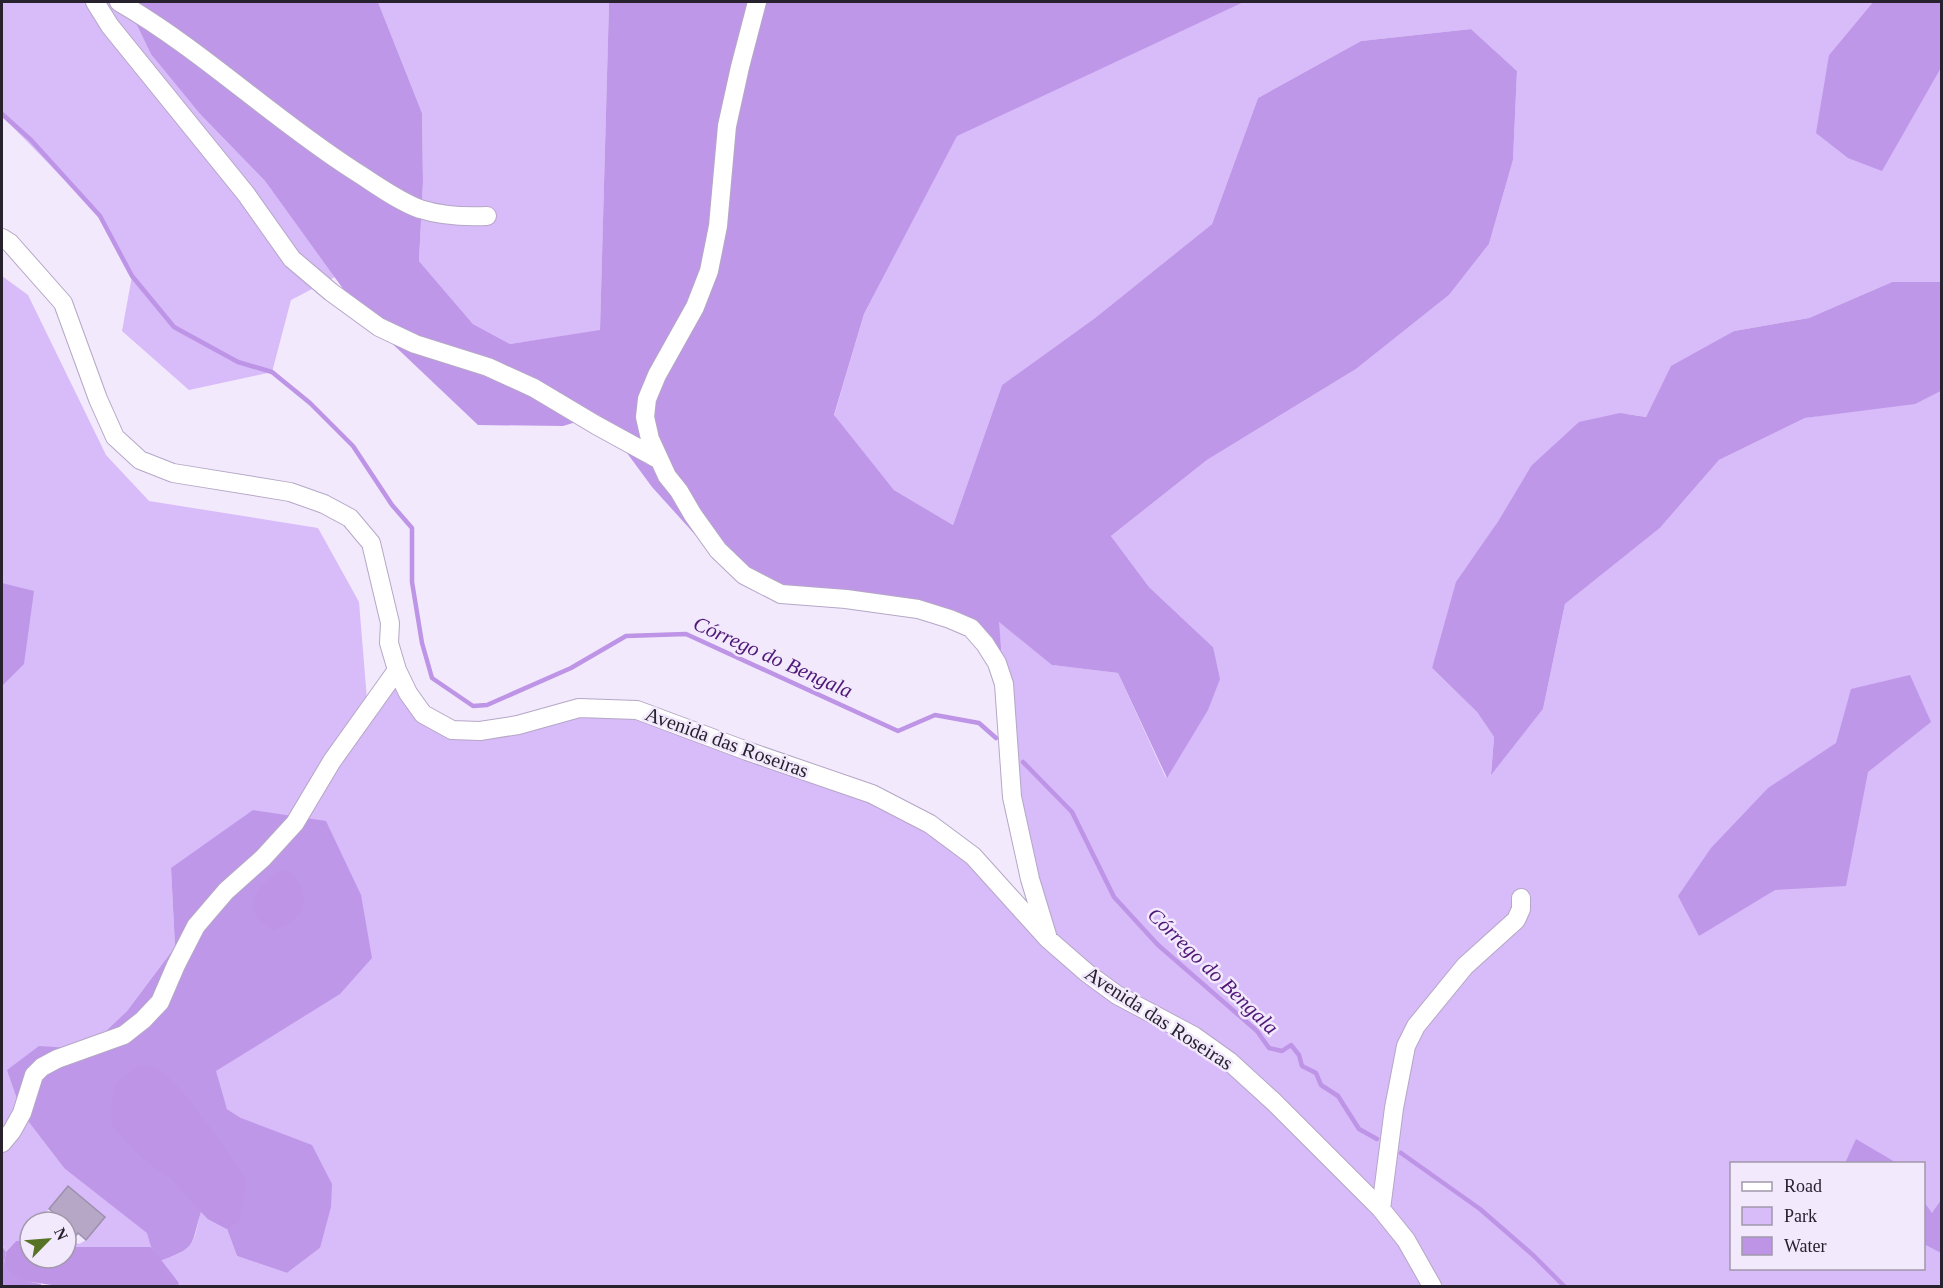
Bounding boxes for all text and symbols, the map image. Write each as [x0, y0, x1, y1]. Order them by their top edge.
water label: Córrego do Bengala [690, 611, 856, 703]
street label: Avenida das Roseiras [643, 702, 812, 782]
water label: Córrego do Bengala [1143, 903, 1283, 1039]
street label: Avenida das Roseiras [1081, 962, 1237, 1074]
legend [1730, 1162, 1925, 1270]
text: Road [1784, 1176, 1822, 1196]
text: Park [1784, 1206, 1817, 1226]
north arrow [18, 1210, 78, 1270]
text: N [51, 1225, 71, 1243]
text: Water [1784, 1236, 1827, 1256]

